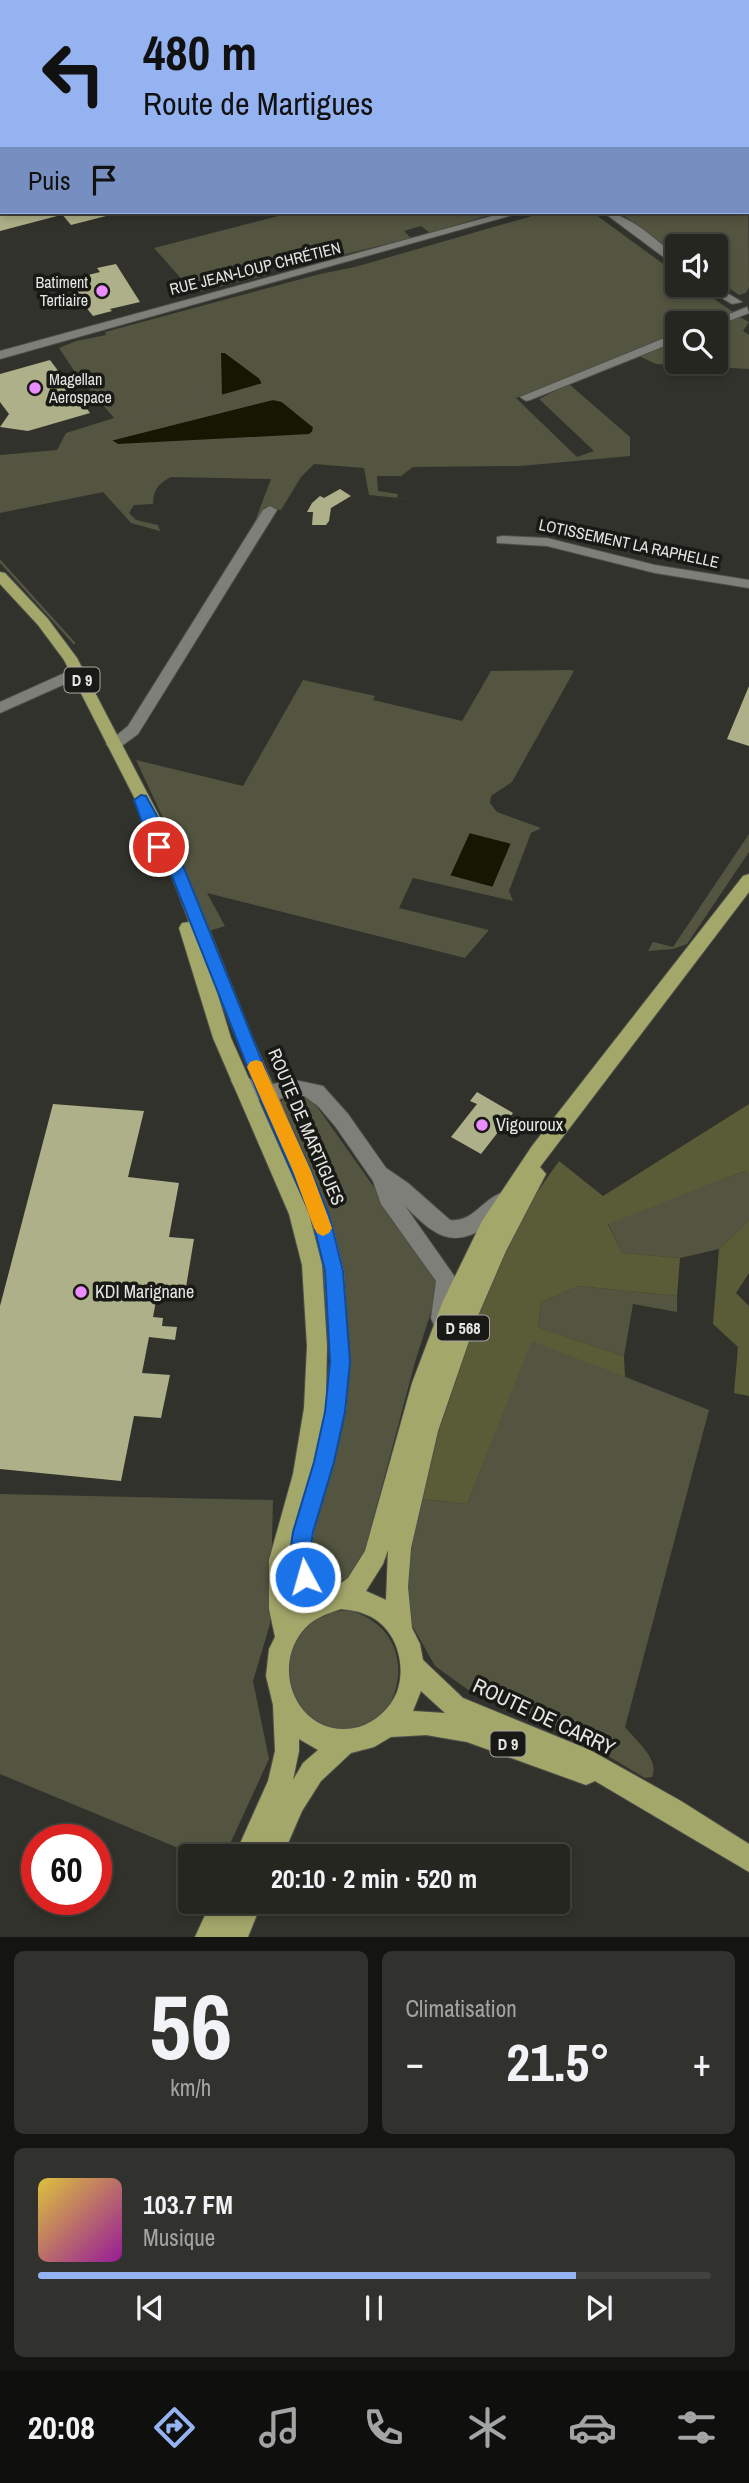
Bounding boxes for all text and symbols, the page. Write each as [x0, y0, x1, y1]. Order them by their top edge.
text: 480 m [143, 19, 257, 85]
icon: left [28, 28, 119, 119]
text: Route de Martigues [143, 82, 373, 125]
icon: arrive [85, 161, 123, 199]
text: Puis [28, 163, 71, 198]
map controls [665, 234, 728, 374]
button: sound [665, 234, 728, 297]
street label: RUE JEAN-LOUP CHRÉTIEN [167, 236, 343, 300]
place label: Batiment Tertiaire [35, 271, 88, 311]
marker: Batiment Tertiaire [94, 283, 110, 299]
button: search [665, 311, 728, 374]
place label: Magellan Aerospace [48, 368, 112, 408]
marker: Magellan Aerospace [27, 380, 43, 396]
street label: LOTISSEMENT LA RAPHELLE [537, 513, 721, 573]
road number: D 9 [64, 667, 100, 692]
pin [129, 817, 189, 877]
icon: arrive [140, 828, 178, 866]
street label: ROUTE DE MARTIGUES [262, 1045, 351, 1209]
place label: Vigouroux [496, 1112, 564, 1137]
marker: Vigouroux [474, 1117, 490, 1133]
place label: KDI Marignane [95, 1279, 194, 1304]
marker: KDI Marignane [73, 1284, 89, 1300]
road number: D 568 [437, 1316, 489, 1340]
position arrow [268, 1540, 342, 1614]
street label: ROUTE DE CARRY [468, 1671, 620, 1762]
road number: D 9 [490, 1732, 526, 1756]
speed limit sign: 60 [21, 1824, 112, 1915]
text: 20:10 · 2 min · 520 m [271, 1861, 477, 1896]
text: 56 [149, 1965, 232, 2087]
text: Climatisation [406, 1993, 517, 2024]
text: 21.5° [506, 2027, 610, 2097]
text: − [406, 2037, 424, 2088]
text: + [693, 2037, 711, 2088]
text: km/h [170, 2072, 211, 2103]
text: 103.7 FM [143, 2187, 233, 2222]
text: Musique [143, 2222, 215, 2253]
icon: previous [131, 2289, 169, 2327]
icon: pause [355, 2289, 393, 2327]
icon: next [580, 2289, 618, 2327]
icon: directions [150, 2403, 199, 2452]
icon: music [255, 2403, 304, 2452]
icon: phone [359, 2403, 408, 2452]
icon: climate [463, 2403, 512, 2452]
icon: car [568, 2403, 617, 2452]
icon: filters [672, 2403, 721, 2452]
text: 20:08 [28, 2406, 95, 2449]

